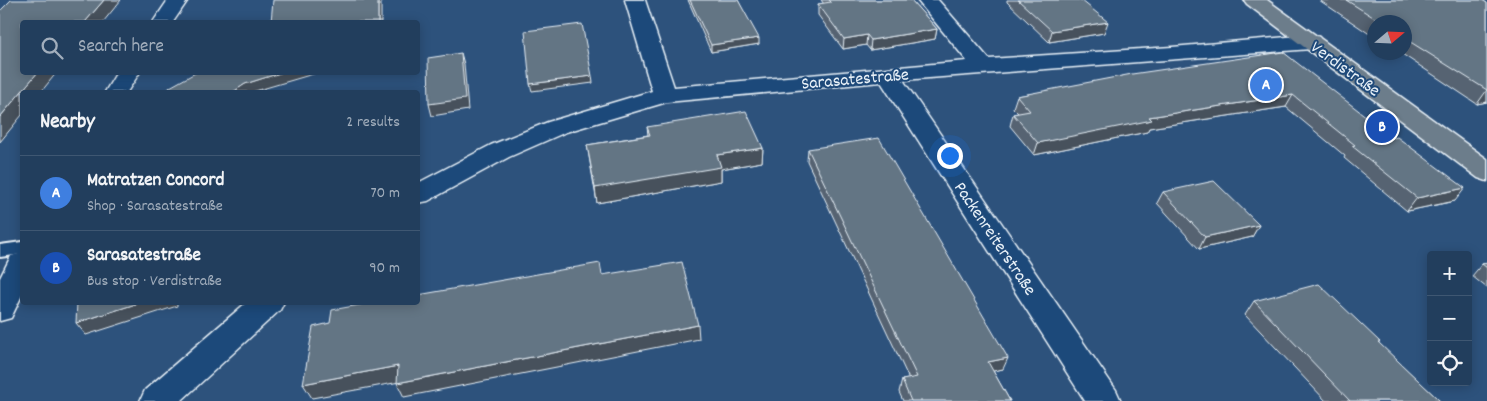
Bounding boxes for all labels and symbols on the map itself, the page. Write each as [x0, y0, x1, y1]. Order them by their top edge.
north arrow [1367, 15, 1412, 60]
street label: Verdistraße [1304, 36, 1385, 104]
street label: Sarasatestraße [800, 63, 910, 98]
pin: A [1250, 66, 1282, 104]
pin: B [1366, 108, 1398, 146]
your location [937, 143, 963, 169]
street label: Packenreiterstraße [947, 178, 1041, 301]

